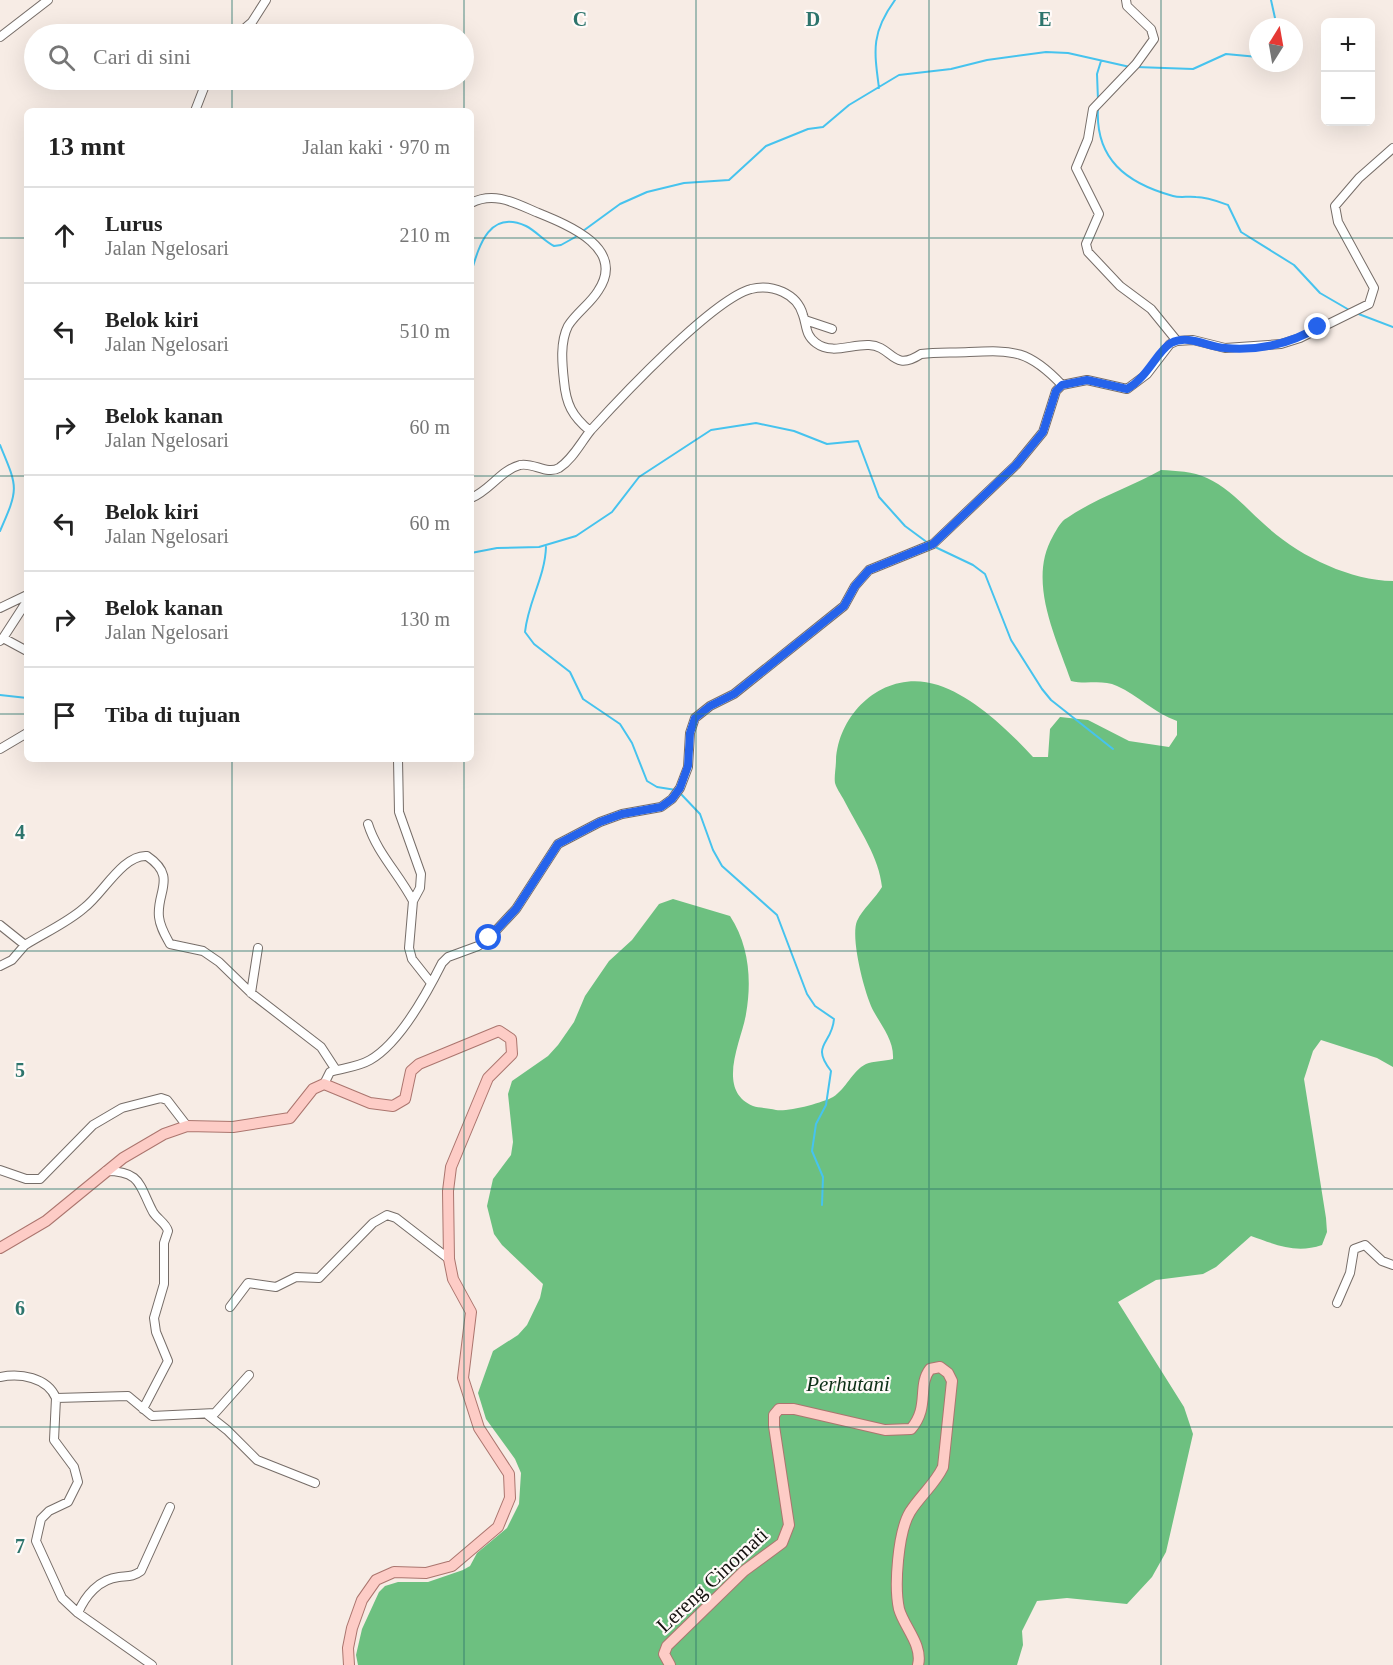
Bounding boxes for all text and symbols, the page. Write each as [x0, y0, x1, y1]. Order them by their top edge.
text: C [573, 8, 587, 30]
text: D [806, 8, 820, 30]
text: E [1038, 8, 1052, 30]
north arrow [1249, 18, 1303, 72]
map controls [1321, 18, 1375, 126]
button: + [1321, 18, 1375, 72]
search box [24, 24, 474, 90]
icon: search [45, 41, 78, 74]
text: Cari di sini [93, 44, 191, 69]
button: − [1321, 72, 1375, 126]
text: 13 mnt [48, 132, 125, 161]
text: Jalan kaki · 970 m [302, 136, 450, 158]
text: Lurus [105, 211, 162, 236]
icon: ahead [48, 219, 81, 252]
text: 210 m [399, 224, 450, 246]
text: Jalan Ngelosari [105, 237, 229, 259]
text: Belok kiri [105, 307, 199, 332]
route end [1304, 313, 1330, 339]
icon: left [48, 315, 81, 348]
text: 510 m [399, 320, 450, 342]
text: Jalan Ngelosari [105, 333, 229, 355]
text: Belok kanan [105, 403, 223, 428]
icon: right [48, 411, 81, 444]
text: 60 m [409, 416, 450, 438]
text: Jalan Ngelosari [105, 429, 229, 451]
text: Belok kiri [105, 499, 199, 524]
icon: left [48, 507, 81, 540]
text: 60 m [409, 512, 450, 534]
text: Jalan Ngelosari [105, 525, 229, 547]
text: Belok kanan [105, 595, 223, 620]
icon: right [48, 603, 81, 636]
text: 130 m [399, 608, 450, 630]
text: Jalan Ngelosari [105, 621, 229, 643]
icon: arrive [48, 699, 81, 732]
text: Tiba di tujuan [105, 702, 240, 727]
text: 4 [15, 821, 25, 843]
route start [475, 924, 501, 950]
text: 5 [15, 1059, 25, 1081]
text: 6 [15, 1297, 25, 1319]
park label: Perhutani [805, 1372, 890, 1396]
street label: Lereng Cinomati [652, 1522, 773, 1638]
text: 7 [15, 1535, 25, 1557]

